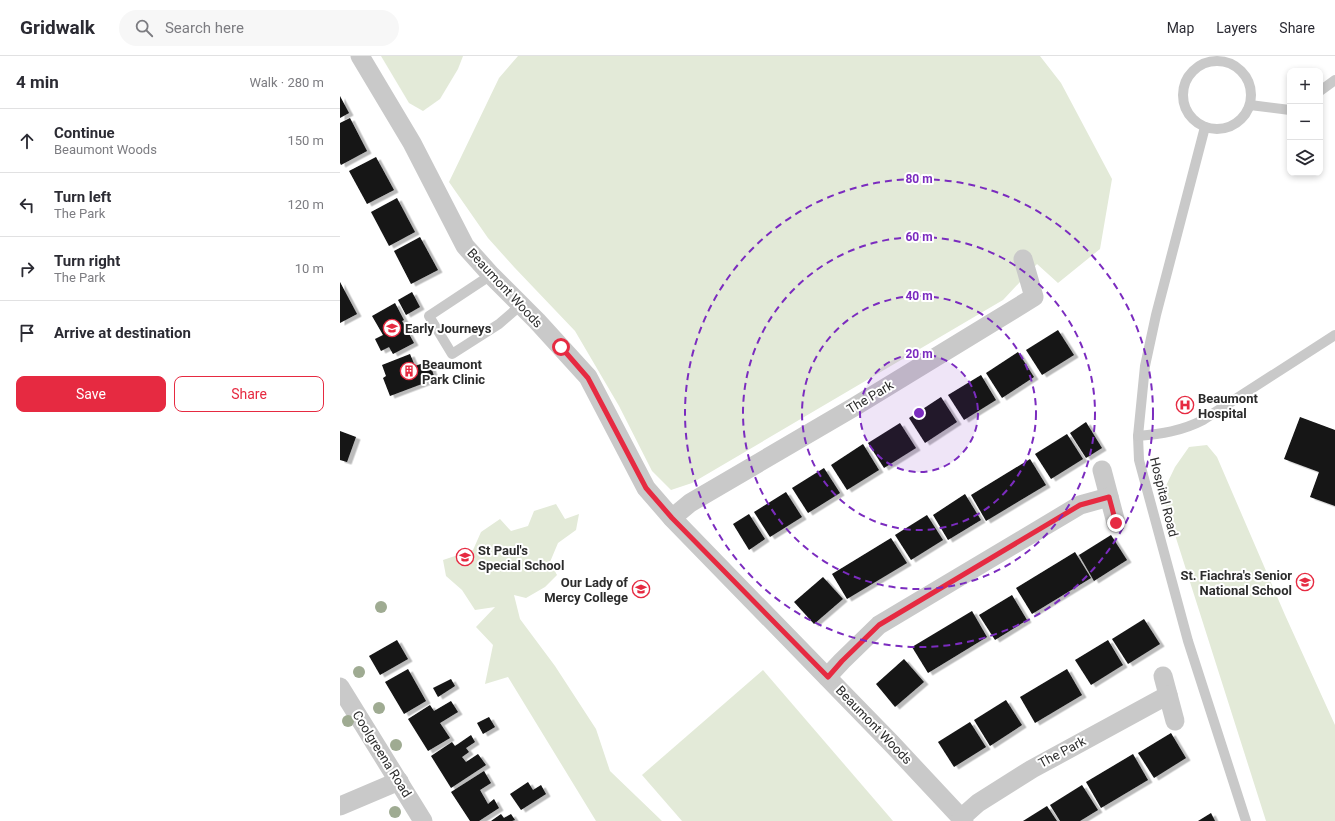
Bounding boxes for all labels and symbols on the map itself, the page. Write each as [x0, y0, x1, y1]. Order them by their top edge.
text: 80 m [905, 172, 933, 186]
text: 60 m [905, 230, 933, 244]
street label: Beaumont Woods [464, 245, 546, 331]
text: 40 m [905, 289, 933, 303]
school or university icon: Early Journeys [382, 318, 402, 338]
place label: Early Journeys [405, 321, 492, 336]
route start [552, 338, 570, 356]
text: 20 m [905, 347, 933, 361]
place label: Beaumont Park Clinic [422, 357, 485, 387]
building icon: Beaumont Park Clinic [399, 361, 419, 381]
street label: The Park [844, 377, 896, 417]
place label: Beaumont Hospital [1198, 391, 1258, 421]
hospital icon: Beaumont Hospital [1175, 395, 1195, 415]
centre of rings [912, 406, 926, 420]
street label: Hospital Road [1147, 456, 1181, 538]
route end [1107, 514, 1125, 532]
place label: St Paul's Special School [478, 543, 564, 573]
school or university icon: St Paul's Special School [455, 547, 475, 567]
place label: St. Fiachra's Senior National School [1180, 568, 1292, 598]
school or university icon: St. Fiachra's Senior National School [1295, 572, 1315, 592]
place label: Our Lady of Mercy College [544, 575, 628, 605]
school or university icon: Our Lady of Mercy College [631, 579, 651, 599]
street label: Beaumont Woods [833, 683, 915, 767]
street label: Coolgreena Road [349, 708, 415, 800]
street label: The Park [1036, 733, 1089, 771]

